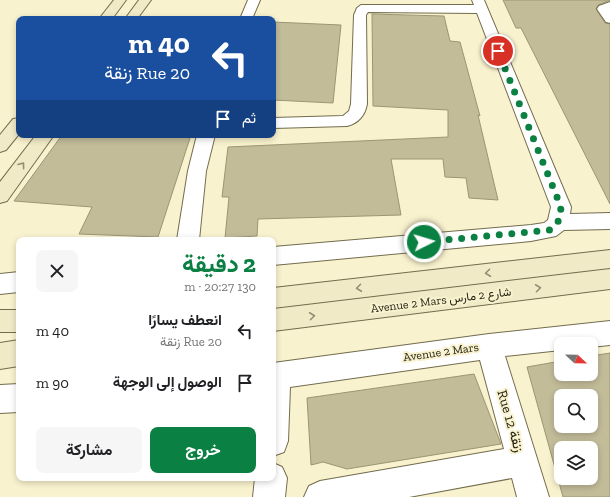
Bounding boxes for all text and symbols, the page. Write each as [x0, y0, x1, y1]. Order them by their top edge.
text: 40 m [128, 27, 190, 60]
icon: left [204, 32, 256, 84]
pin [481, 34, 515, 68]
icon: arrive [487, 40, 509, 62]
text: Rue 20 زنقة [104, 62, 190, 84]
icon: arrive [212, 108, 234, 130]
text: ثم [242, 109, 256, 127]
one-way arrow [18, 163, 25, 170]
position arrow [403, 221, 445, 263]
text: 2 دقيقة [182, 249, 256, 278]
button: close [36, 250, 78, 292]
one-way arrow [485, 268, 491, 277]
text: 130 m · 20:27 [184, 279, 256, 294]
one-way arrow [356, 284, 362, 293]
street label: Avenue 2 Mars شارع 2 مارس [370, 284, 512, 318]
one-way arrow [535, 284, 541, 293]
text: انعطف يسارًا [148, 311, 222, 329]
one-way arrow [309, 311, 315, 320]
icon: left [234, 320, 256, 342]
text: 40 m [36, 322, 69, 340]
text: Rue 20 زنقة [160, 334, 222, 349]
north arrow [554, 337, 598, 381]
map controls [554, 337, 598, 485]
street label: Avenue 2 Mars [402, 340, 480, 364]
icon: arrive [234, 372, 256, 394]
text: الوصول إلى الوجهة [113, 373, 222, 391]
text: 90 m [36, 374, 69, 392]
street label: Rue 12 زنقة [494, 388, 528, 454]
button: search [554, 389, 598, 433]
button: مشاركة [36, 427, 142, 473]
button: خروج [150, 427, 256, 473]
button: layers [554, 441, 598, 485]

